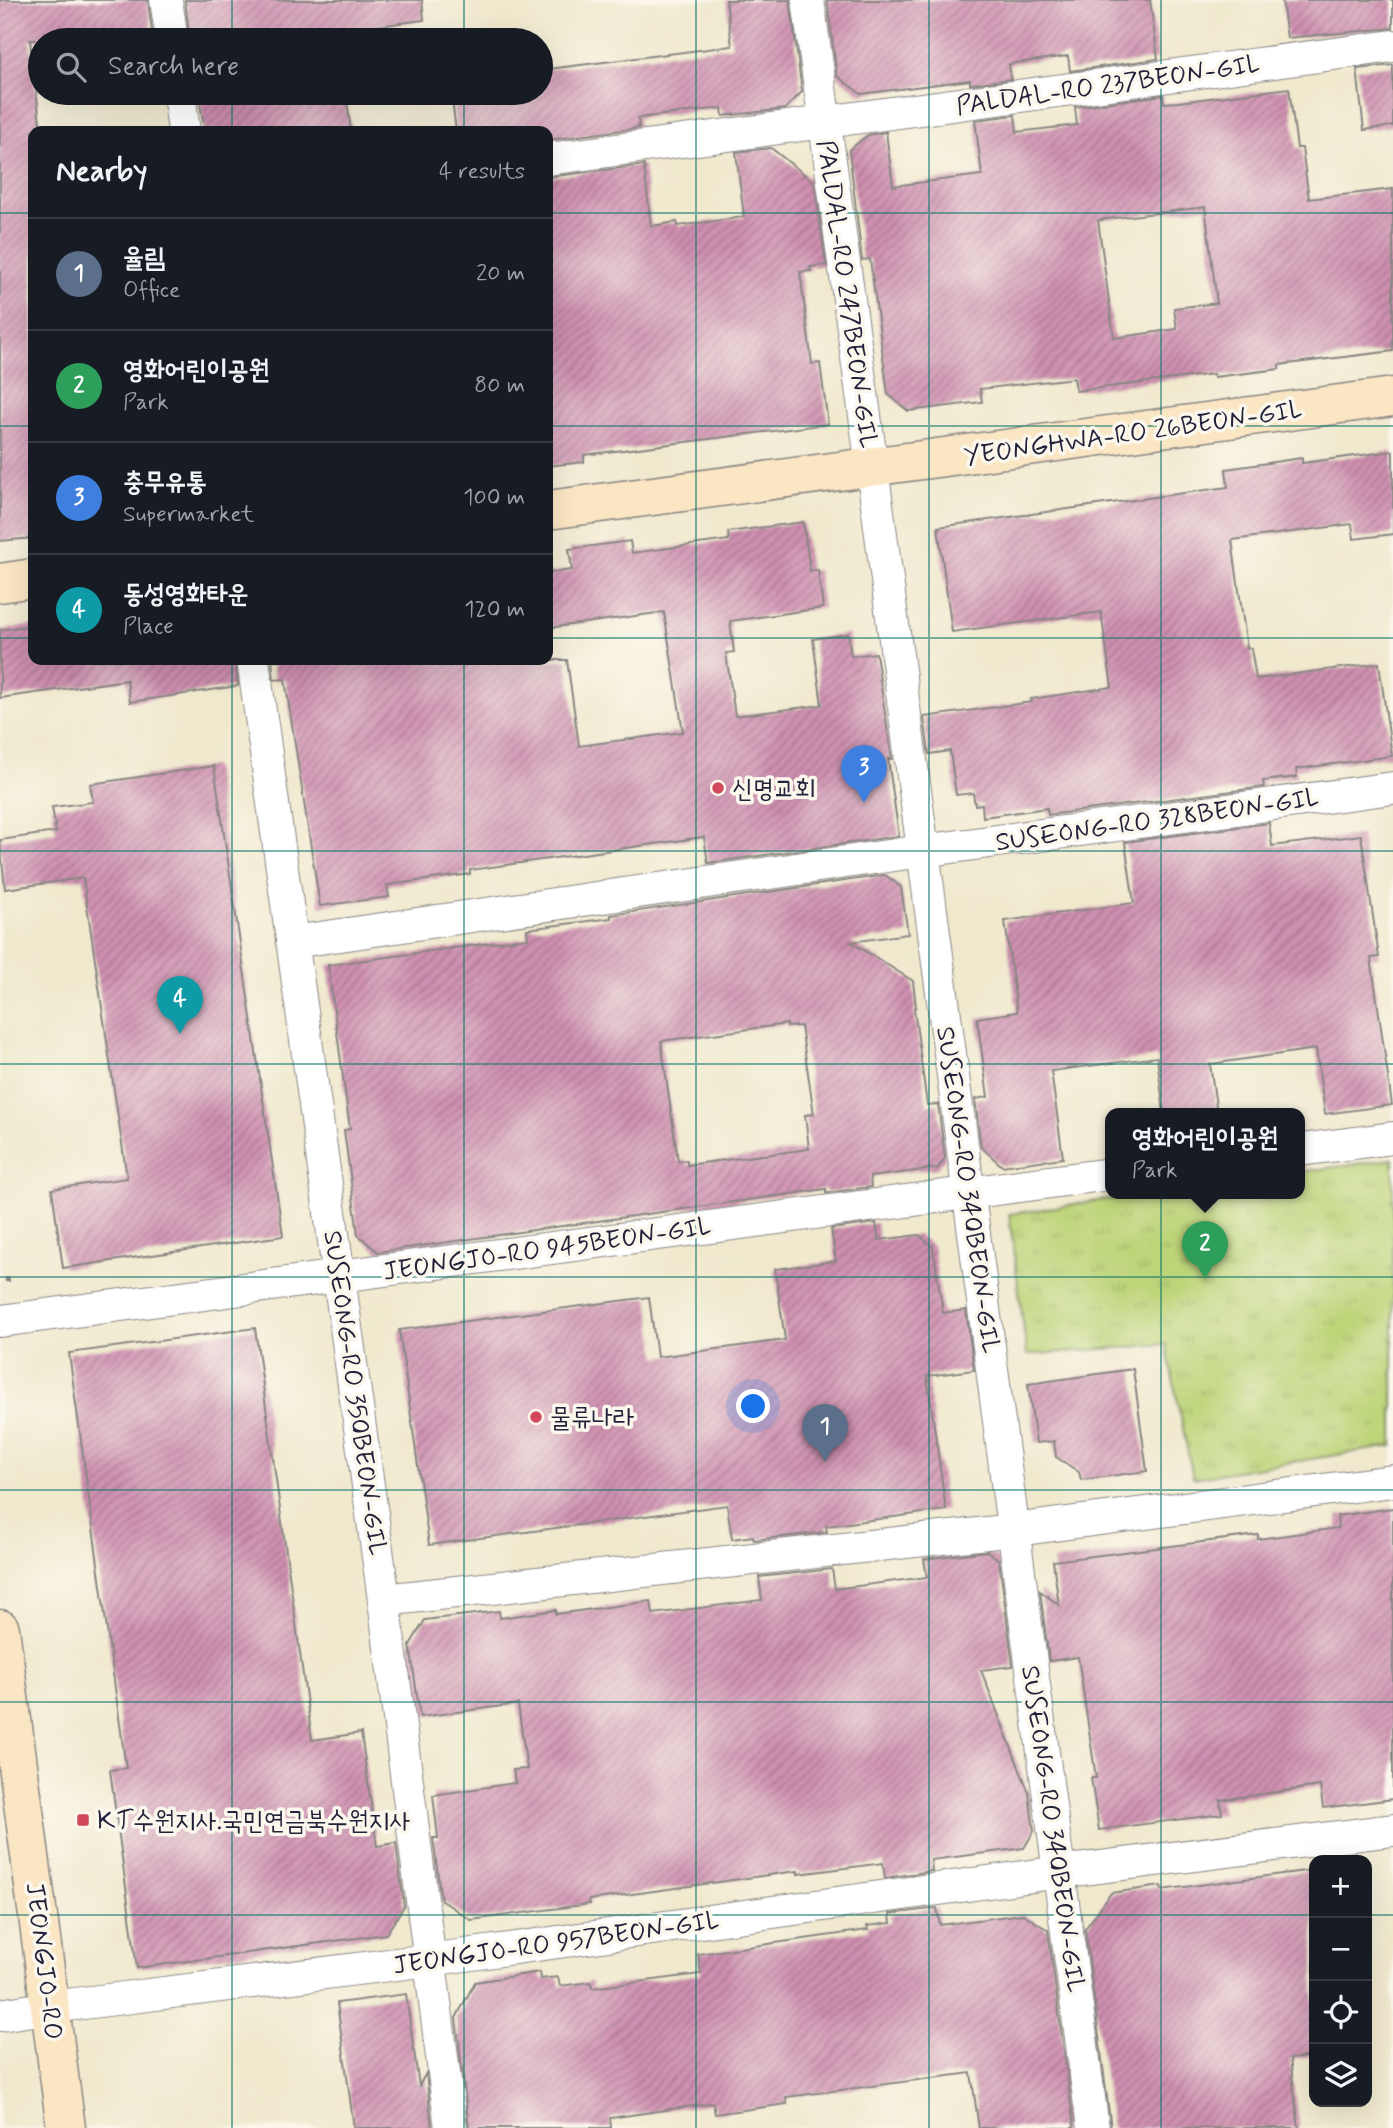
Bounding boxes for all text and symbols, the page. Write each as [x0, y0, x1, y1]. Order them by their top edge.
search box [28, 28, 553, 105]
icon: search [52, 48, 90, 86]
street label: PALDAL-RO 237BEON-GIL [954, 48, 1262, 124]
text: Search here [108, 50, 239, 84]
street label: PALDAL-RO 247BEON-GIL [808, 138, 885, 451]
text: Nearby [56, 152, 147, 191]
text: 4 results [439, 157, 525, 187]
text: 율림 [123, 242, 165, 276]
text: 1 [74, 259, 84, 289]
text: 20 m [476, 259, 525, 289]
text: Office [123, 276, 180, 306]
text: 영화어린이공원 [123, 354, 269, 388]
text: 2 [73, 371, 85, 401]
text: 80 m [474, 371, 525, 401]
text: Park [123, 388, 169, 418]
street label: YEONGHWA-RO 26BEON-GIL [962, 393, 1305, 475]
text: 충무유통 [123, 466, 207, 500]
text: 3 [74, 483, 84, 513]
text: 100 m [463, 483, 525, 513]
text: Supermarket [123, 500, 254, 530]
text: 동성영화타운 [123, 578, 249, 612]
text: 4 [72, 595, 86, 625]
text: 120 m [464, 595, 525, 625]
text: Place [123, 612, 174, 642]
pin: 3 [841, 745, 887, 803]
place label: 신명교회 [732, 773, 816, 807]
marker: 신명교회 [710, 780, 726, 796]
street label: SUSEONG-RO 328BEON-GIL [993, 781, 1321, 861]
pin: 4 [157, 976, 203, 1034]
street label: SUSEONG-RO 340BEON-GIL [927, 1025, 1007, 1356]
popup [1105, 1108, 1305, 1199]
text: 영화어린이공원 [1132, 1122, 1278, 1156]
text: Park [1132, 1156, 1178, 1186]
street label: JEONGJO-RO 945BEON-GIL [381, 1210, 714, 1290]
pin: 2 [1182, 1221, 1228, 1279]
street label: SUSEONG-RO 350BEON-GIL [314, 1228, 394, 1558]
your location [736, 1389, 770, 1423]
place label: 물류나라 [550, 1402, 634, 1436]
pin: 1 [802, 1404, 848, 1462]
marker: 물류나라 [528, 1409, 544, 1425]
street label: SUSEONG-RO 340BEON-GIL [1012, 1664, 1092, 1995]
place label: KT수원지사.국민연금북수원지사 [97, 1805, 410, 1839]
marker: KT수원지사.국민연금북수원지사 [75, 1812, 91, 1828]
map controls [1309, 1855, 1372, 2107]
button: + [1309, 1855, 1372, 1918]
street label: JEONGJO-RO [16, 1881, 70, 2042]
street label: JEONGJO-RO 957BEON-GIL [391, 1904, 722, 1984]
button: − [1309, 1918, 1372, 1981]
button: locate [1309, 1981, 1372, 2044]
button: layers [1309, 2044, 1372, 2107]

